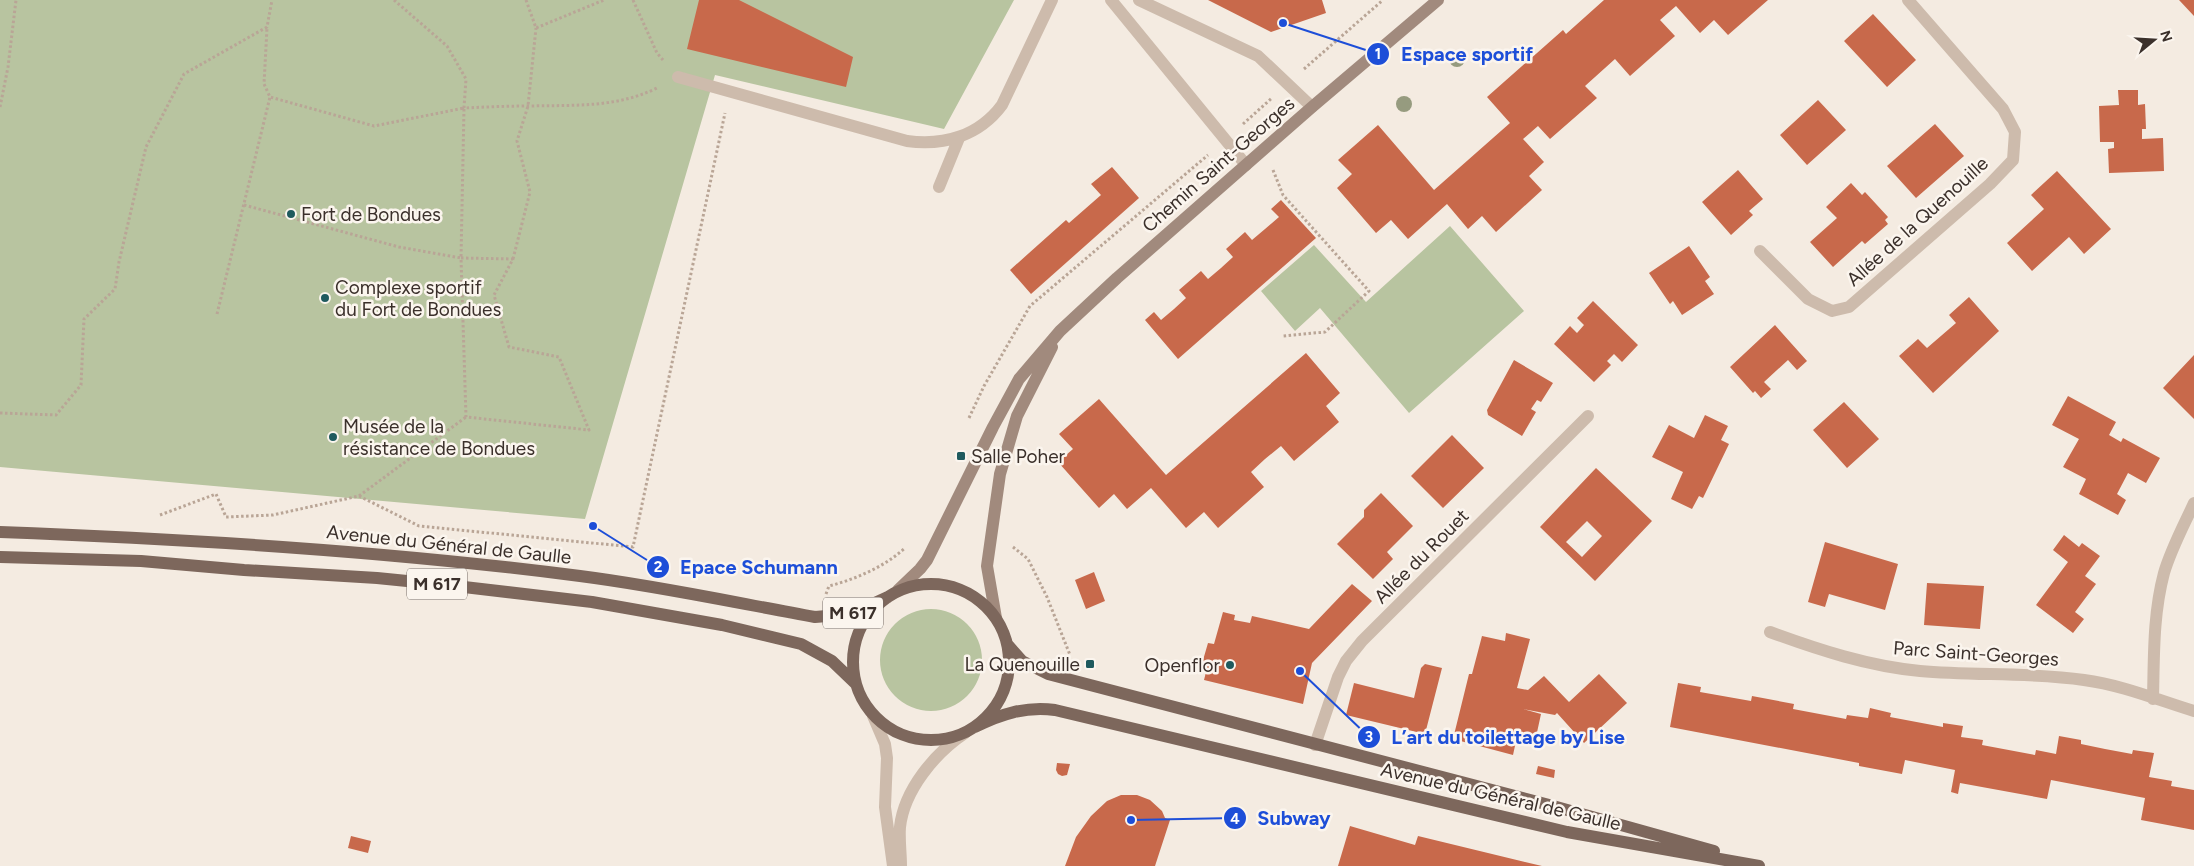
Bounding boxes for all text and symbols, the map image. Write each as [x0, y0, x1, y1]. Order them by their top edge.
north arrow [2129, 15, 2179, 65]
text: N [2156, 28, 2176, 44]
callout: Espace sportif [1365, 36, 1543, 71]
text: Espace sportif [1401, 42, 1533, 66]
text: 1 [1375, 45, 1381, 63]
street label: Chemin Saint-Georges [1137, 92, 1299, 237]
street label: Allée de la Quenouille [1842, 152, 1993, 291]
place label: Fort de Bondues [301, 203, 441, 226]
marker: Fort de Bondues [285, 208, 297, 220]
place label: Complexe sportif du Fort de Bondues [335, 276, 501, 321]
marker: Complexe sportif du Fort de Bondues [319, 292, 331, 304]
place label: Musée de la résistance de Bondues [343, 415, 535, 460]
marker: Musée de la résistance de Bondues [327, 431, 339, 443]
place label: Salle Poher [971, 445, 1066, 468]
marker: Salle Poher [955, 450, 967, 462]
street label: Allée du Rouet [1369, 504, 1473, 608]
street label: Avenue du Général de Gaulle [325, 520, 572, 569]
callout: Epace Schumann [645, 549, 848, 584]
text: Epace Schumann [680, 555, 838, 579]
text: 2 [654, 558, 663, 576]
road number: M 617 [407, 568, 467, 600]
road number: M 617 [823, 598, 883, 628]
street label: Parc Saint-Georges [1892, 636, 2060, 671]
place label: La Quenouille [965, 653, 1080, 676]
place label: Openflor [1144, 654, 1221, 677]
marker: La Quenouille [1084, 658, 1096, 670]
marker: Openflor [1224, 659, 1236, 671]
callout: L’art du toilettage by Lise [1356, 719, 1635, 754]
text: L’art du toilettage by Lise [1391, 725, 1625, 749]
text: 3 [1365, 728, 1373, 746]
street label: Avenue du Général de Gaulle [1379, 758, 1623, 835]
callout: Subway [1223, 801, 1341, 836]
text: Subway [1257, 806, 1331, 830]
text: 4 [1230, 810, 1240, 828]

